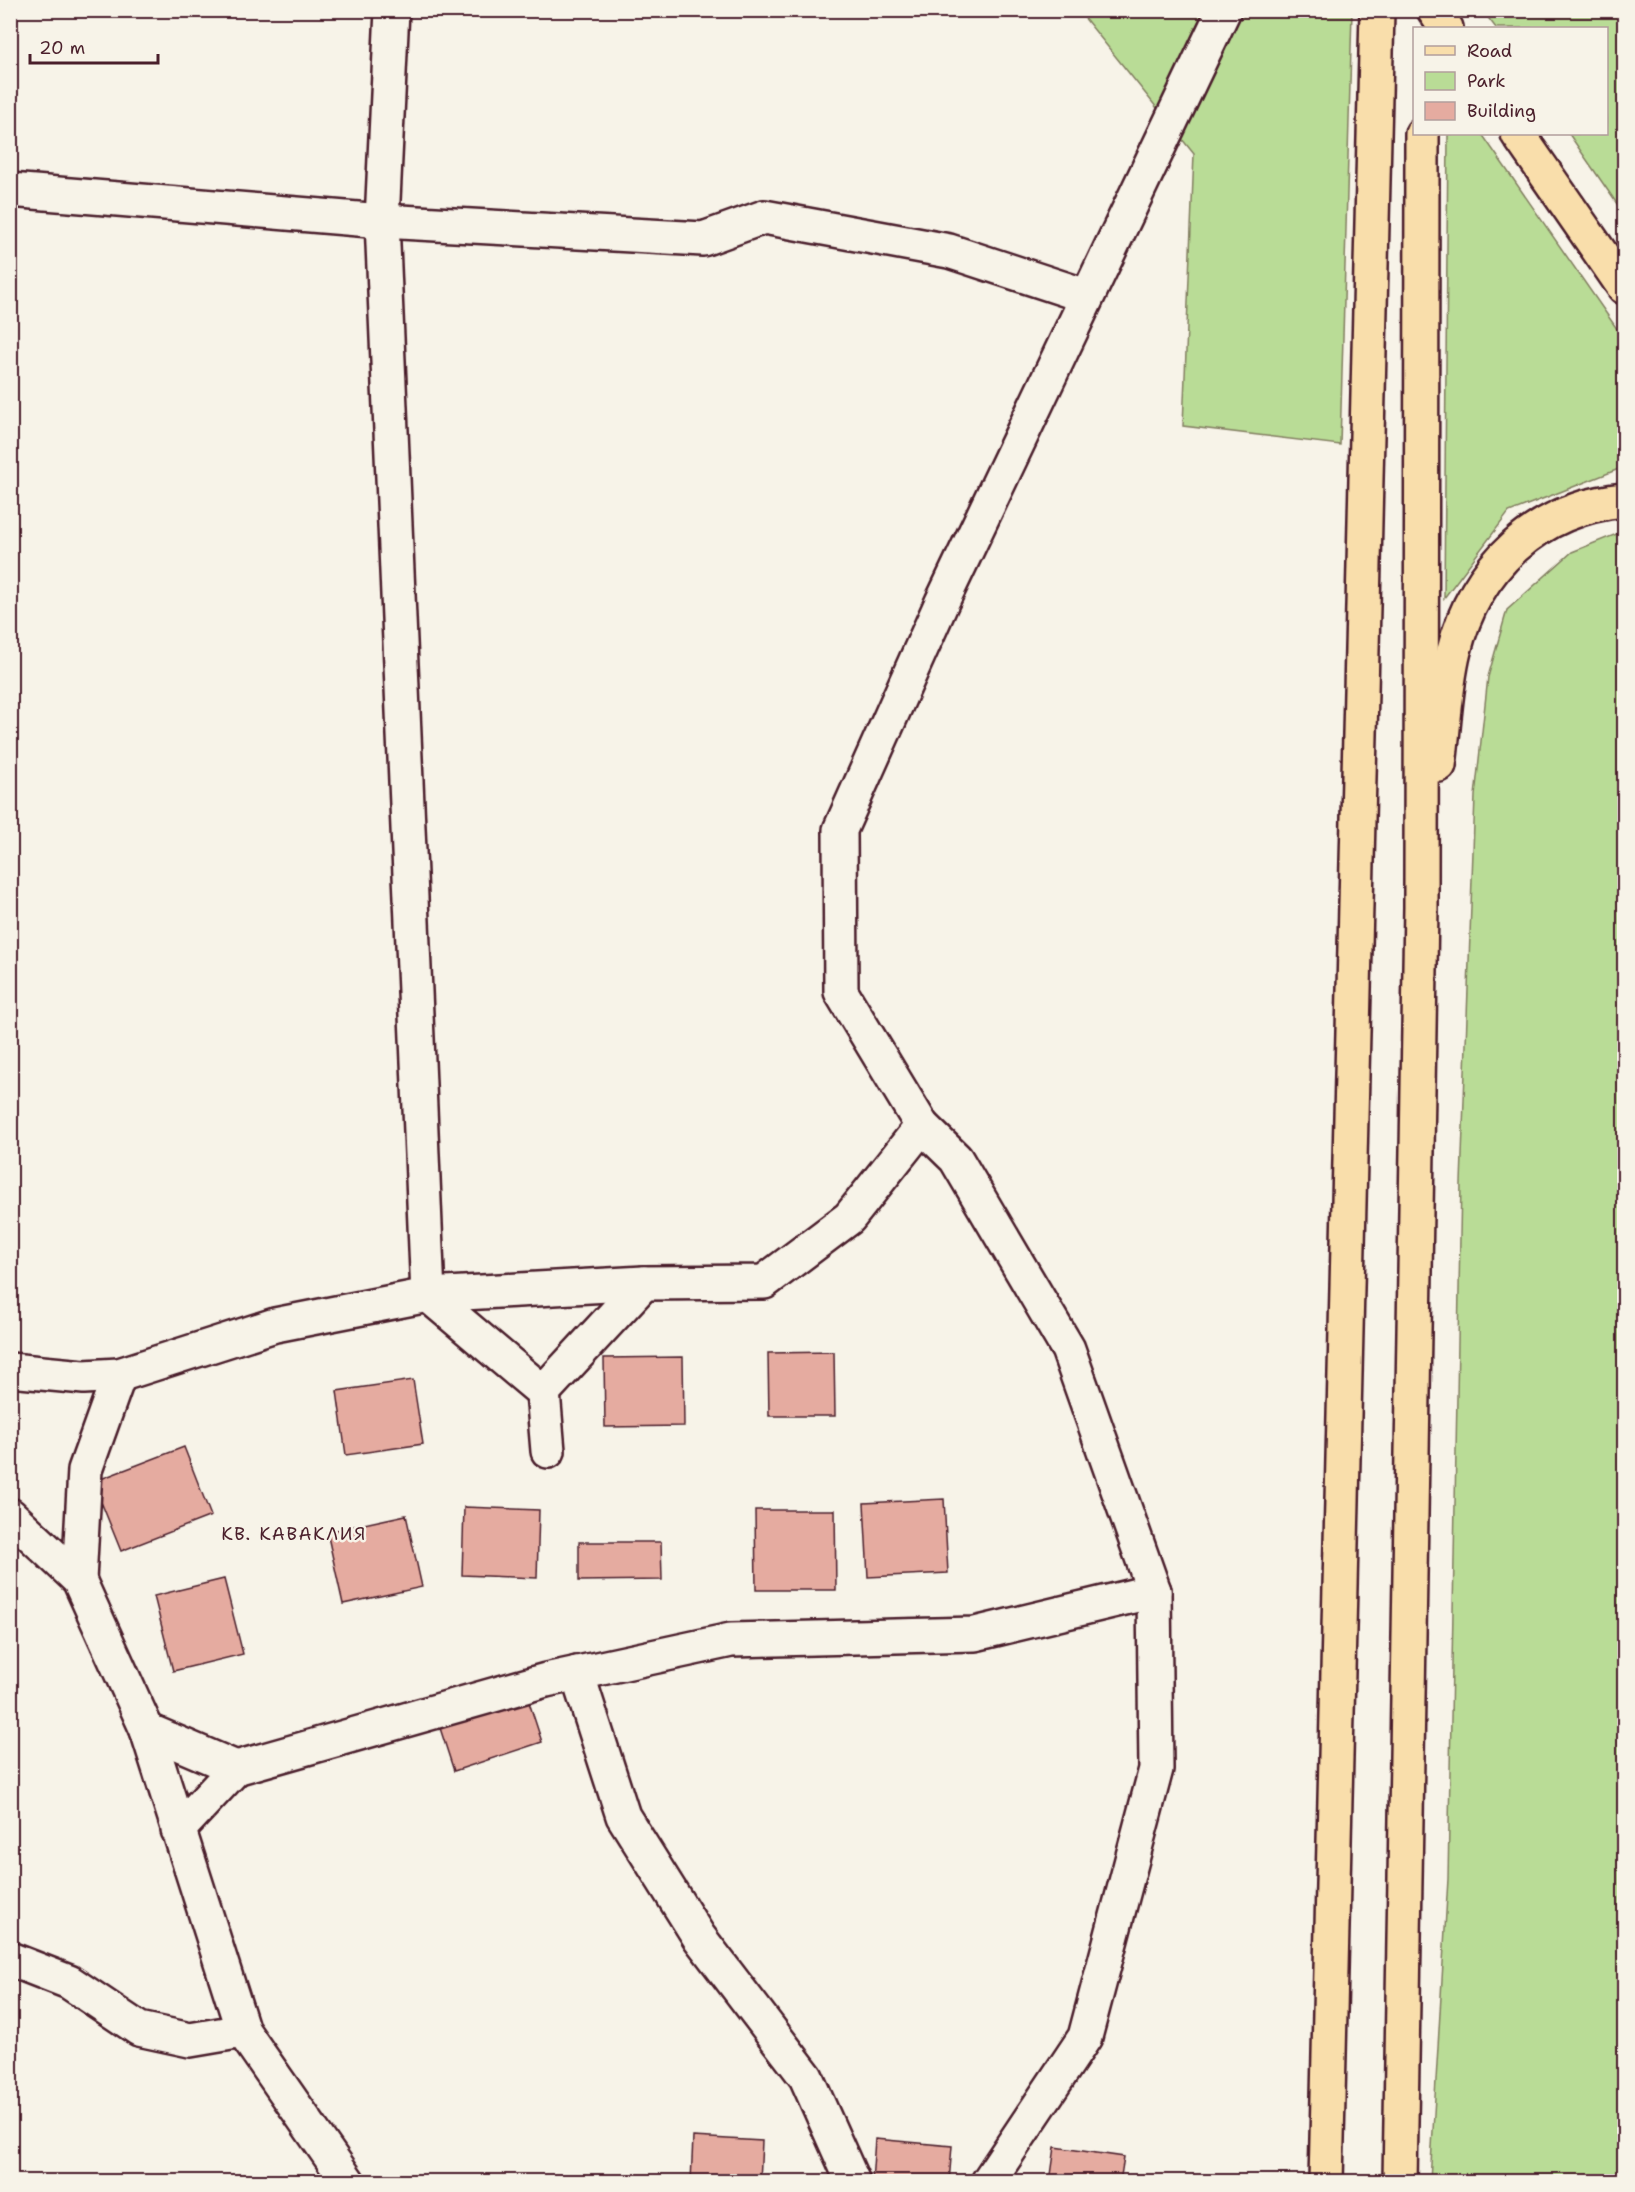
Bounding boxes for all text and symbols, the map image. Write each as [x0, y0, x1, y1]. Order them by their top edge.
scale bar [30, 27, 158, 65]
legend [1413, 27, 1608, 135]
text: 20 m [39, 36, 85, 60]
text: Road [1467, 39, 1512, 63]
text: Park [1467, 69, 1506, 93]
text: Building [1467, 99, 1536, 123]
district label: КВ. КАВАКЛИЯ [221, 1522, 367, 1546]

